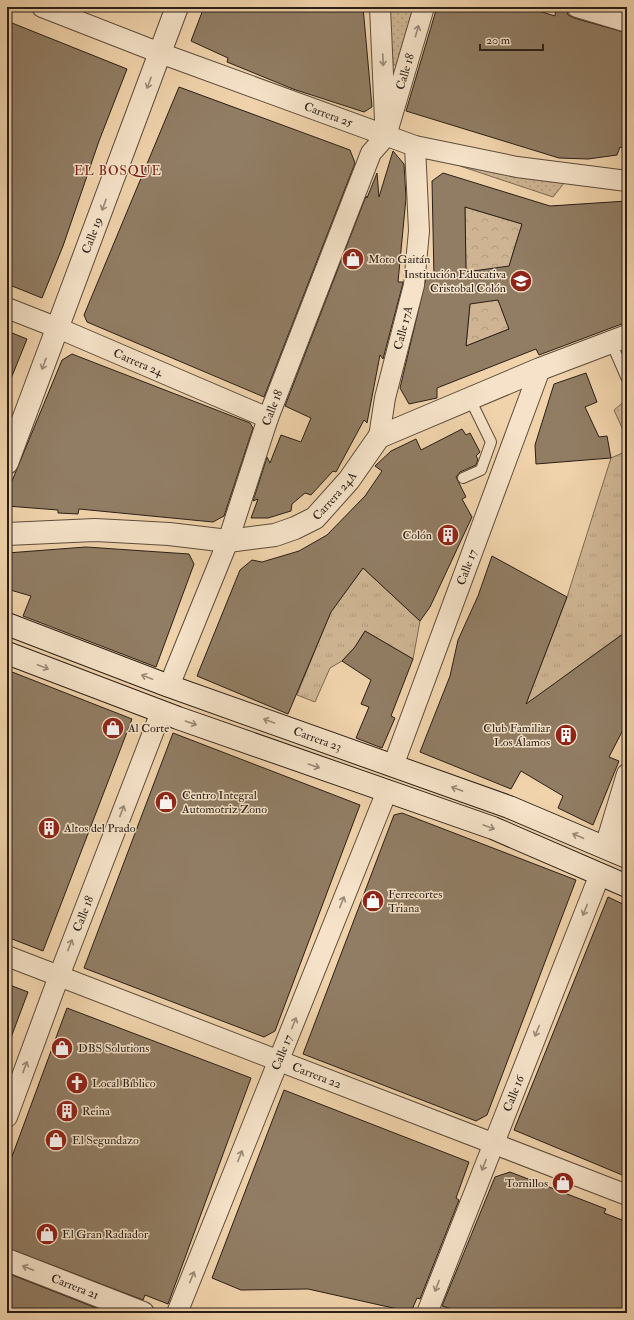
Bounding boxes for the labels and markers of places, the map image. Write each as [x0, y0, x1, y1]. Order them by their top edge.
shop icon: Moto Gaitán [340, 246, 366, 272]
place label: Moto Gaitán [368, 252, 430, 267]
place label: Institución Educativa Cristobal Colón [404, 267, 507, 296]
school or university icon: Institución Educativa Cristobal Colón [508, 268, 534, 294]
building icon: Colón [435, 522, 461, 548]
place label: Colón [403, 528, 432, 543]
shop icon: Al Corte [100, 715, 126, 741]
place label: Al Corte [127, 721, 169, 736]
place label: Club Familiar Los Álamos [483, 721, 551, 750]
building icon: Club Familiar Los Álamos [553, 722, 579, 748]
place label: Centro Integral Automotriz Zono [181, 788, 267, 817]
shop icon: Centro Integral Automotriz Zono [153, 789, 179, 815]
building icon: Altos del Prado [36, 815, 62, 841]
place label: Altos del Prado [63, 821, 136, 836]
place label: Ferrecortes Triana [388, 887, 442, 916]
shop icon: Ferrecortes Triana [360, 888, 386, 914]
shop icon: DBS Solutions [49, 1035, 75, 1061]
place label: DBS Solutions [78, 1041, 149, 1056]
church icon: Local Bíblico [64, 1070, 90, 1096]
place label: Local Bíblico [92, 1076, 156, 1091]
building icon: Reina [54, 1098, 80, 1124]
place label: Reina [82, 1104, 111, 1119]
shop icon: El Segundazo [43, 1127, 69, 1153]
place label: El Segundazo [72, 1133, 139, 1148]
shop icon: Tornillos [550, 1170, 576, 1196]
place label: Tornillos [505, 1176, 548, 1191]
shop icon: El Gran Radiador [34, 1221, 60, 1247]
place label: El Gran Radiador [62, 1227, 149, 1242]

